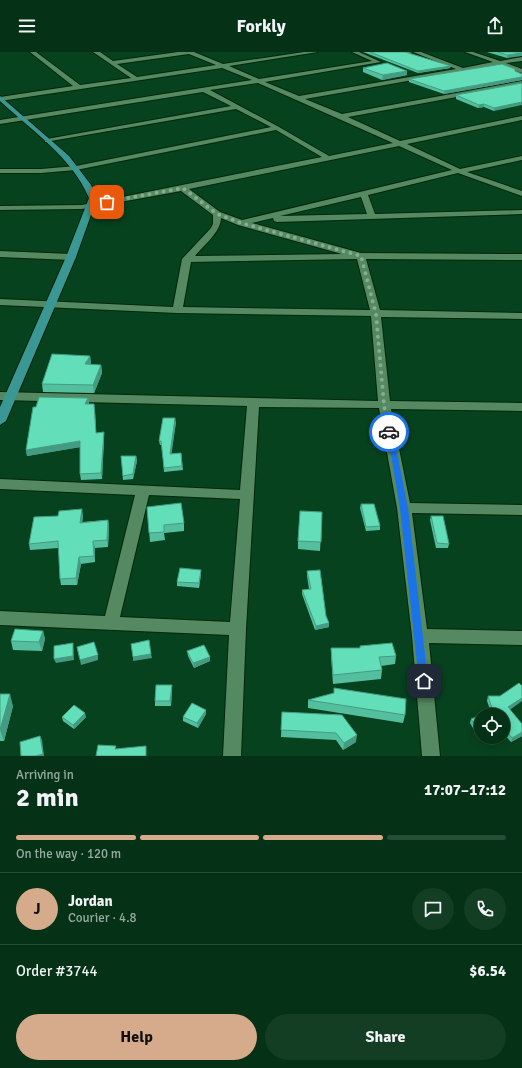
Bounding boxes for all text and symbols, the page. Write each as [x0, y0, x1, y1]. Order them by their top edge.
icon: menu [16, 15, 38, 37]
text: Forkly [236, 15, 286, 37]
icon: share [484, 15, 506, 37]
pin [90, 185, 124, 219]
icon: bag [96, 191, 118, 213]
courier [369, 412, 409, 452]
icon: car [378, 421, 400, 443]
pin [407, 664, 441, 698]
icon: home [413, 670, 435, 692]
map controls [474, 708, 510, 744]
button: locate [474, 708, 510, 744]
text: Arriving in [16, 767, 74, 783]
text: 17:07–17:12 [424, 781, 506, 799]
text: 2 min [16, 782, 79, 814]
text: On the way · 120 m [16, 846, 121, 862]
button: chat [412, 888, 454, 930]
button: phone [464, 888, 506, 930]
text: Jordan [68, 892, 113, 910]
text: J [33, 900, 41, 918]
text: Courier · 4.8 [68, 910, 137, 926]
text: Order #3744 [16, 962, 98, 980]
text: $6.54 [469, 962, 506, 980]
button: Help [16, 1014, 257, 1060]
button: Share [265, 1014, 506, 1060]

